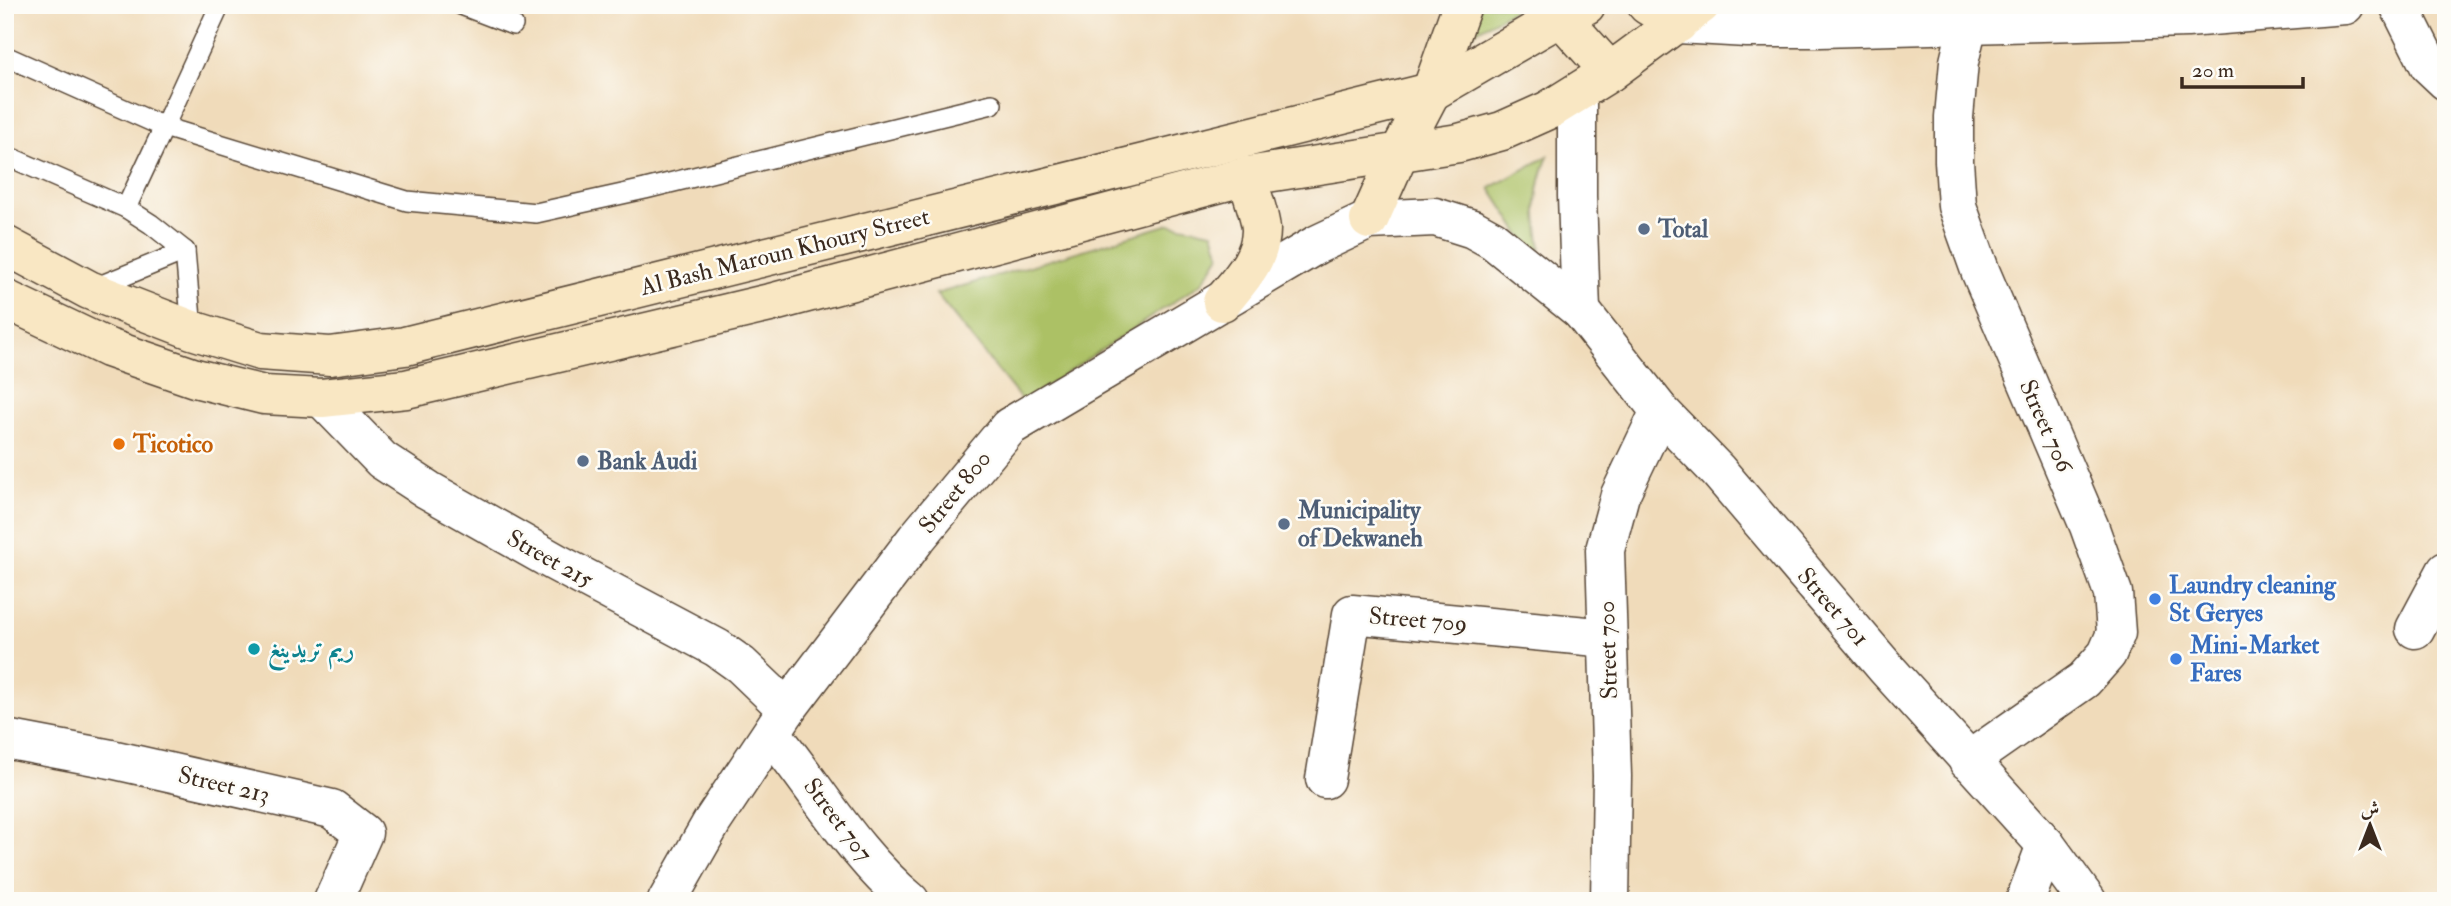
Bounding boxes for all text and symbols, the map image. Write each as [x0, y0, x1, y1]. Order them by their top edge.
scale bar [2182, 46, 2302, 90]
text: 20 m [2192, 57, 2234, 84]
street label: Al Bash Maroun Khoury Street [636, 201, 933, 303]
place label: Total [1657, 214, 1709, 245]
marker: Total [1636, 221, 1652, 237]
street label: Street 706 [2012, 375, 2081, 479]
place label: Ticotico [132, 429, 214, 460]
marker: Ticotico [111, 436, 127, 452]
street label: Street 800 [912, 444, 998, 540]
place label: Bank Audi [597, 446, 698, 477]
marker: Bank Audi [575, 453, 591, 469]
place label: Municipality of Dekwaneh [1297, 495, 1423, 554]
marker: Municipality of Dekwaneh [1276, 516, 1292, 532]
street label: Street 215 [501, 523, 599, 596]
street label: Street 701 [1790, 561, 1876, 653]
place label: Laundry cleaning St Geryes [2169, 570, 2337, 629]
marker: Laundry cleaning St Geryes [2147, 591, 2163, 607]
street label: Street 709 [1368, 600, 1468, 640]
street label: Street 700 [1591, 600, 1625, 700]
place label: Mini-Market Fares [2189, 630, 2319, 689]
place label: ريم تريدينغ [268, 634, 355, 671]
marker: ريم تريدينغ [246, 641, 262, 657]
marker: Mini-Market Fares [2168, 651, 2184, 667]
street label: Street 213 [175, 759, 273, 811]
street label: Street 707 [796, 772, 880, 868]
north arrow [2336, 790, 2406, 860]
text: ش [2361, 797, 2379, 821]

